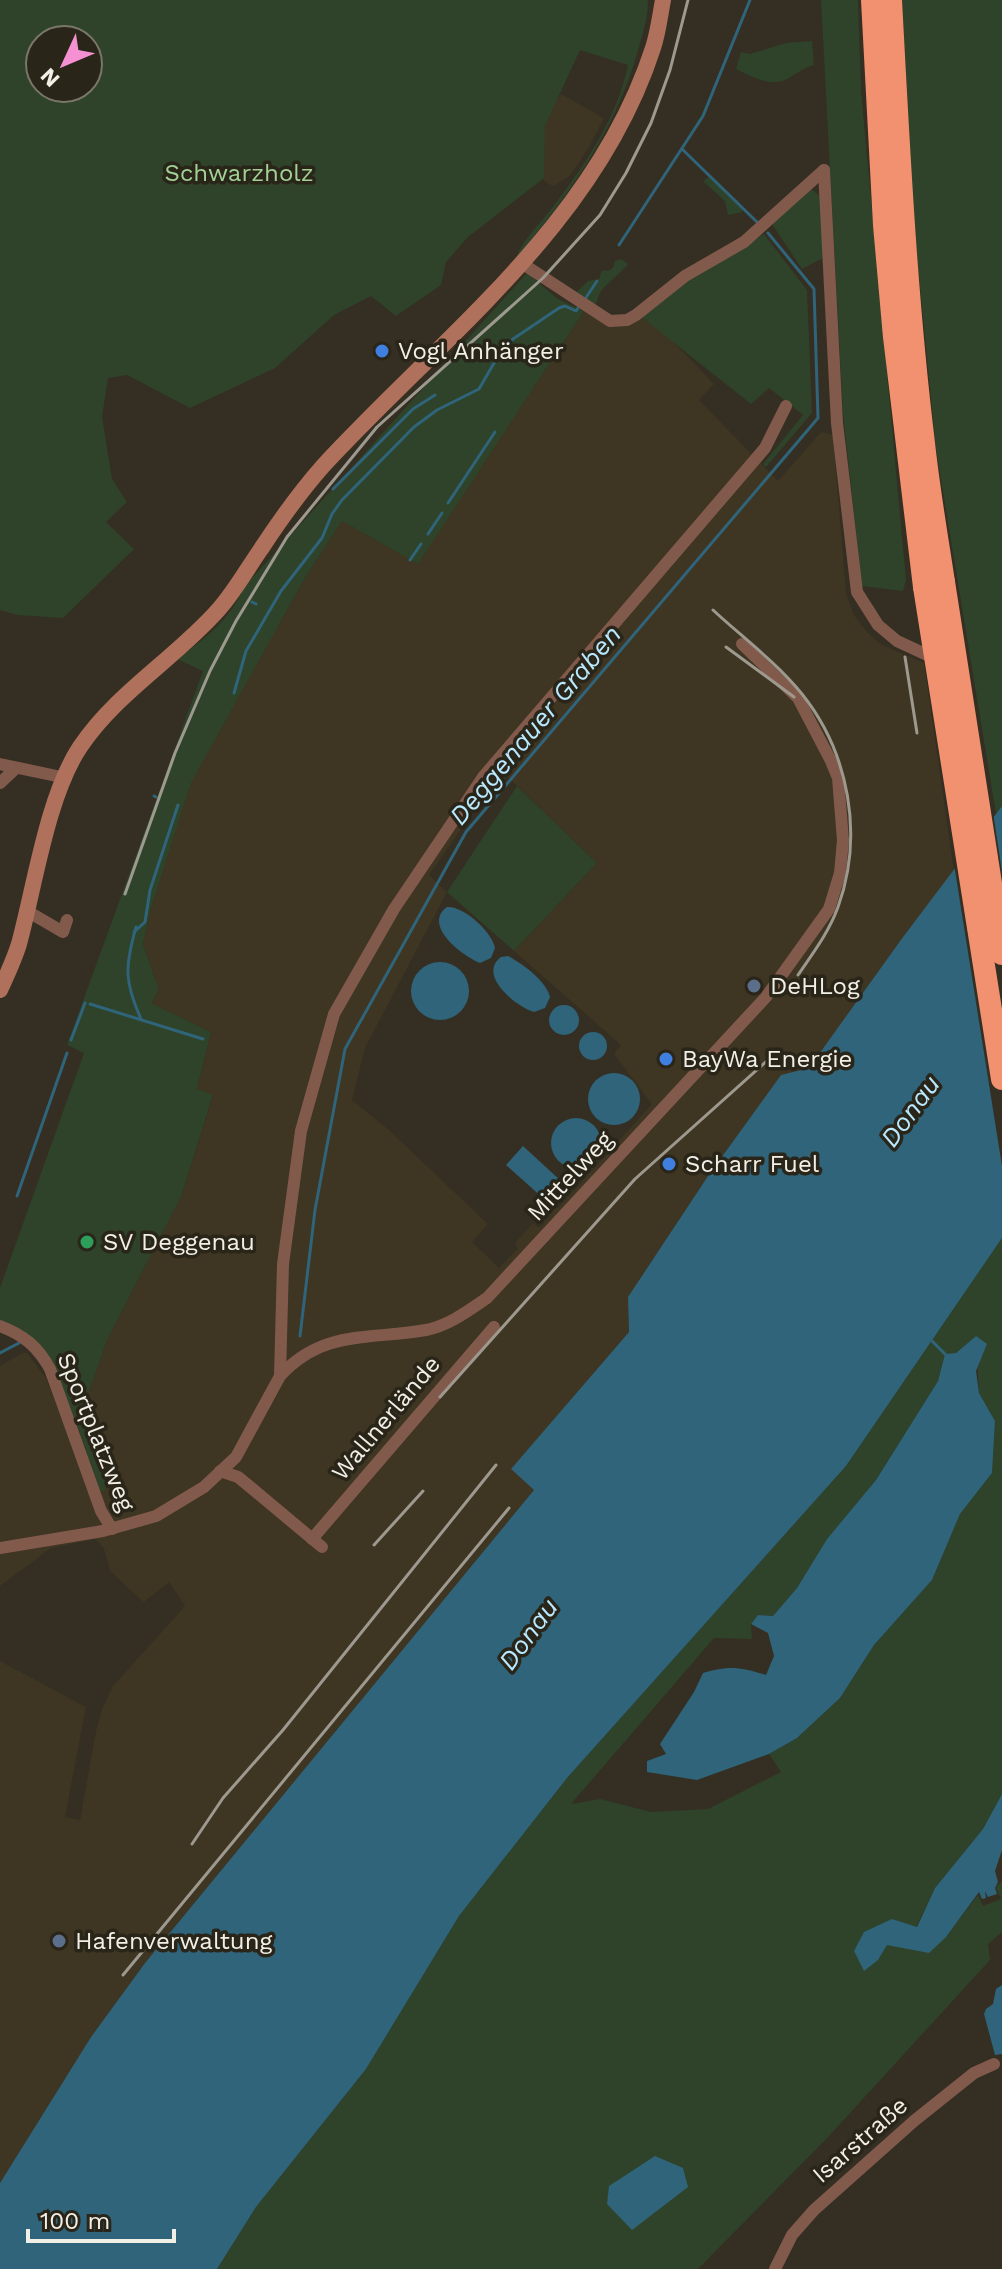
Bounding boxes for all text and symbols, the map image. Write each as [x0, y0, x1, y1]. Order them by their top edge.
north arrow [24, 24, 104, 104]
text: N [35, 63, 65, 92]
park label: Schwarzholz [165, 159, 313, 187]
place label: Vogl Anhänger [398, 337, 564, 365]
marker: Vogl Anhänger [373, 342, 391, 360]
water label: Deggenauer Graben [443, 619, 627, 831]
place label: DeHLog [770, 972, 860, 1000]
marker: DeHLog [745, 977, 763, 995]
place label: BayWa Energie [682, 1045, 852, 1073]
marker: BayWa Energie [657, 1050, 675, 1068]
water label: Donau [874, 1069, 946, 1153]
street label: Mittelweg [521, 1125, 619, 1227]
place label: Scharr Fuel [685, 1150, 820, 1178]
marker: Scharr Fuel [660, 1155, 678, 1173]
place label: SV Deggenau [103, 1228, 255, 1256]
marker: SV Deggenau [78, 1233, 96, 1251]
street label: Sportplatzweg [51, 1349, 141, 1516]
street label: Wallnerlände [326, 1350, 446, 1486]
water label: Donau [492, 1592, 564, 1676]
place label: Hafenverwaltung [75, 1927, 273, 1955]
marker: Hafenverwaltung [50, 1932, 68, 1950]
street label: Isarstraße [807, 2091, 913, 2189]
scale bar [28, 2193, 174, 2243]
text: 100 m [40, 2207, 110, 2235]

